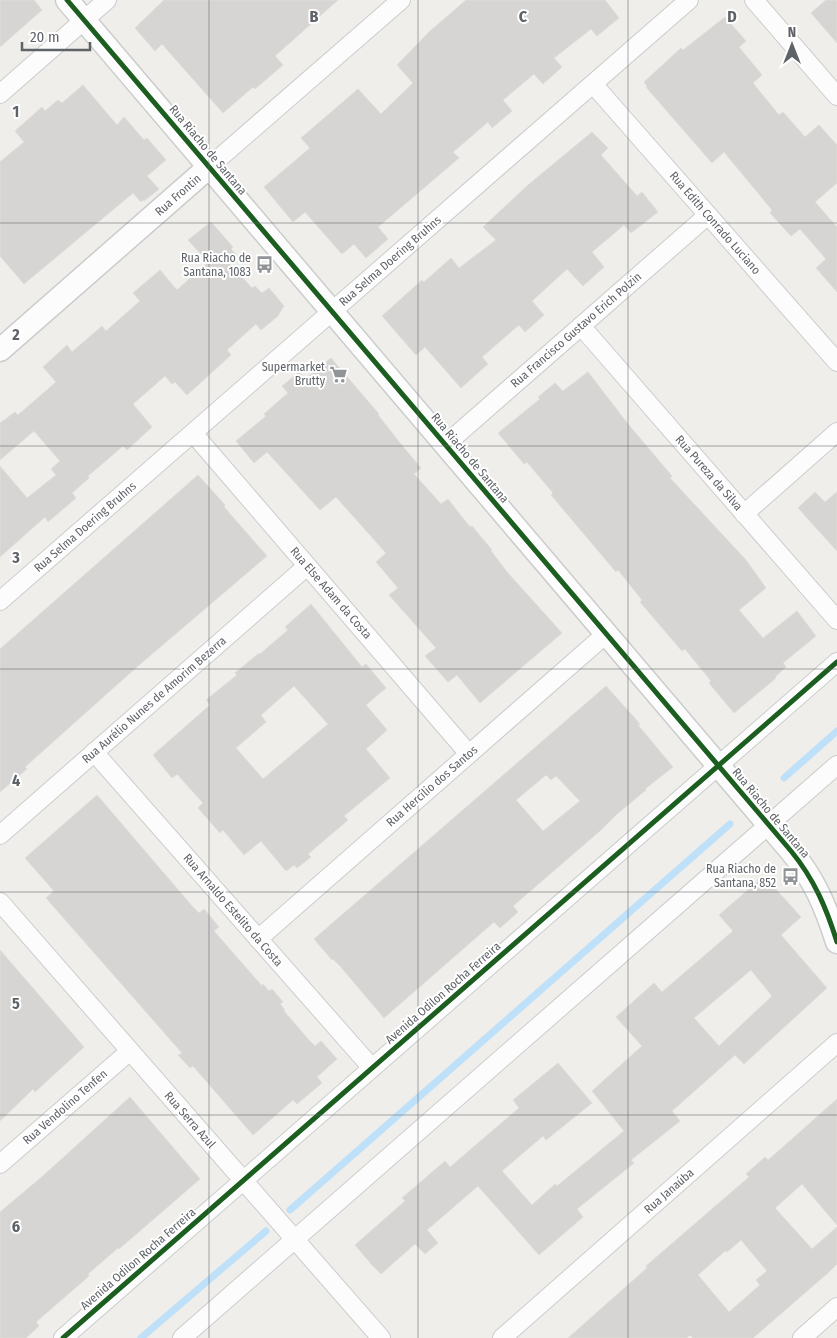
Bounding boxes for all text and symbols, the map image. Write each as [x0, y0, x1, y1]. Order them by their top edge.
text: B [310, 7, 319, 26]
text: C [519, 7, 528, 26]
text: D [727, 7, 737, 26]
scale bar [22, 20, 90, 52]
north arrow [767, 20, 817, 70]
text: N [788, 24, 796, 41]
text: 20 m [30, 28, 60, 46]
text: 1 [13, 102, 19, 121]
street label: Rua Riacho de Santana [166, 102, 250, 198]
street label: Rua Edith Conrado Luciano [667, 169, 763, 277]
street label: Rua Frontin [152, 171, 204, 219]
street label: Rua Selma Doering Bruhns [336, 213, 444, 309]
place label: Rua Riacho de Santana, 1083 [181, 251, 251, 279]
bus stop icon: Rua Riacho de Santana, 1083 [255, 255, 275, 275]
street label: Rua Francisco Gustavo Erich Polzin [508, 269, 644, 391]
text: 2 [11, 325, 20, 344]
place label: Supermarket Brutty [262, 360, 326, 388]
supermarket icon: Supermarket Brutty [329, 364, 349, 384]
street label: Rua Riacho de Santana [428, 410, 512, 506]
street label: Rua Pureza da Silva [673, 433, 746, 514]
street label: Rua Selma Doering Bruhns [31, 479, 139, 575]
street label: Rua Else Adam da Costa [287, 544, 375, 642]
text: 3 [11, 548, 20, 567]
street label: Rua Aurélio Nunes de Amorim Bezerra [79, 634, 229, 766]
street label: Rua Hercílio dos Santos [384, 743, 480, 829]
street label: Rua Riacho de Santana [729, 765, 813, 861]
text: 4 [12, 771, 20, 790]
street label: Rua Arnaldo Estelito da Costa [180, 851, 286, 969]
place label: Rua Riacho de Santana, 852 [706, 862, 776, 890]
bus stop icon: Rua Riacho de Santana, 852 [780, 866, 800, 886]
street label: Avenida Odilon Rocha Ferreira [383, 939, 503, 1047]
text: 5 [12, 994, 20, 1013]
street label: Rua Vendolino Tenfen [20, 1067, 110, 1147]
street label: Rua Serra Azul [162, 1089, 218, 1151]
street label: Rua Janaúba [641, 1166, 697, 1216]
street label: Avenida Odilon Rocha Ferreira [78, 1205, 198, 1313]
text: 6 [12, 1217, 20, 1236]

